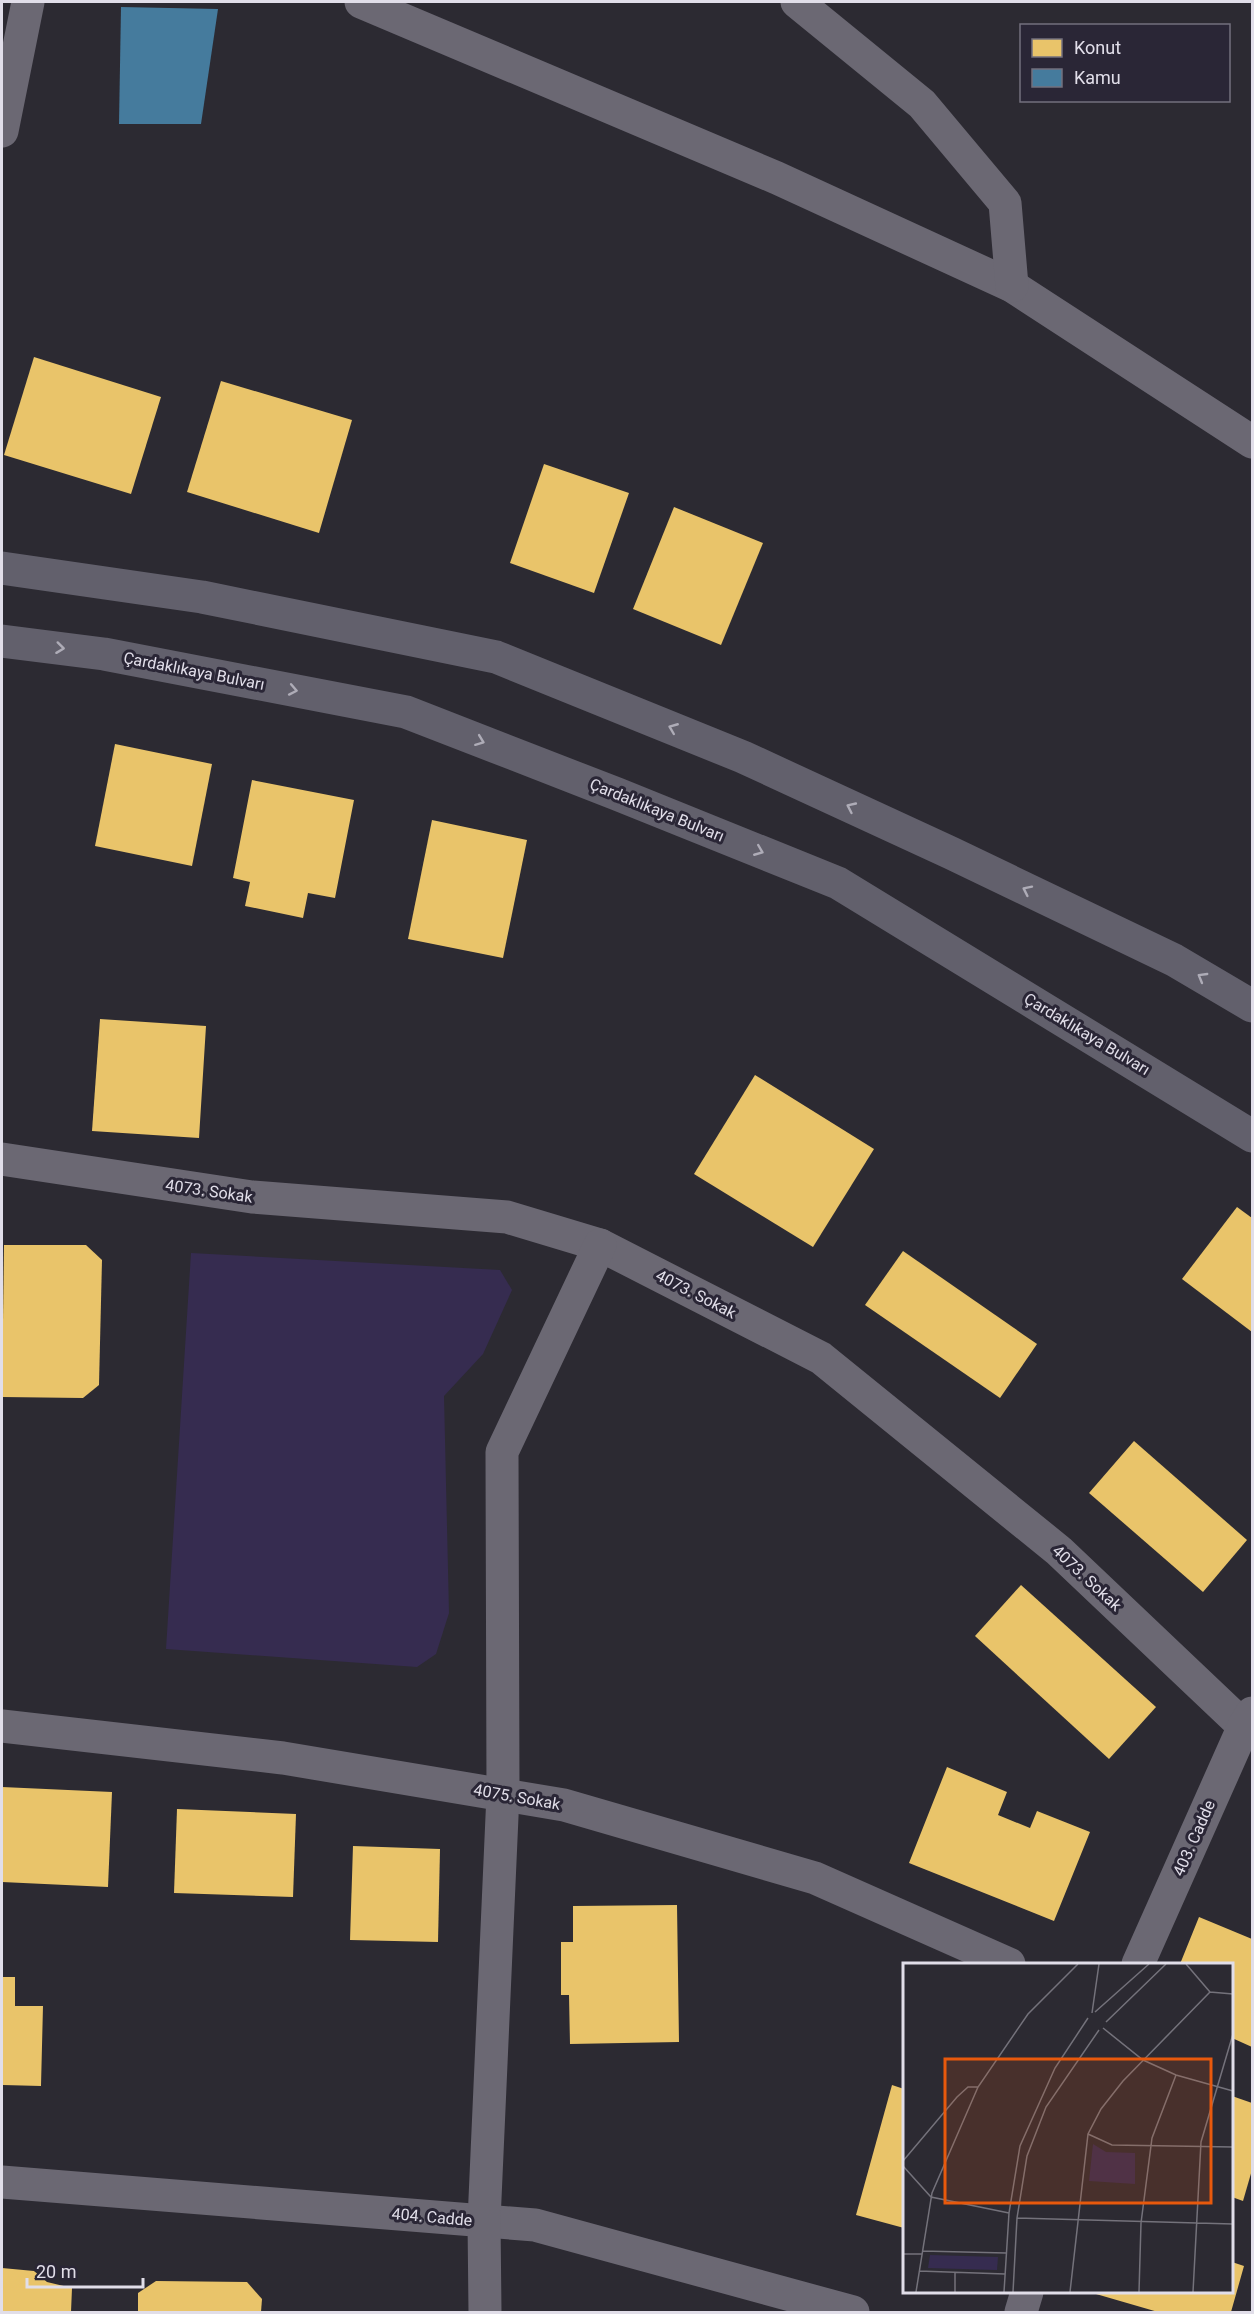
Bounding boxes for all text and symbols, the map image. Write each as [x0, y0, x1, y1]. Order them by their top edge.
legend [1020, 24, 1230, 102]
text: Konut [1074, 37, 1121, 58]
text: Kamu [1074, 67, 1121, 88]
one-way arrow [55, 642, 64, 654]
street label: Çardaklıkaya Bulvarı [122, 648, 266, 694]
one-way arrow [287, 683, 297, 696]
one-way arrow [668, 723, 679, 735]
one-way arrow [474, 734, 485, 746]
street label: Çardaklıkaya Bulvarı [587, 774, 727, 846]
one-way arrow [846, 802, 857, 814]
one-way arrow [753, 844, 764, 856]
one-way arrow [1023, 885, 1034, 897]
one-way arrow [1198, 973, 1208, 984]
street label: Çardaklıkaya Bulvarı [1021, 989, 1153, 1079]
street label: 4073. Sokak [164, 1175, 255, 1207]
street label: 4073. Sokak [653, 1266, 740, 1323]
street label: 4073. Sokak [1048, 1541, 1126, 1615]
street label: 4075. Sokak [472, 1780, 563, 1814]
street label: 403. Cadde [1169, 1797, 1219, 1879]
inset map [903, 1963, 1233, 2293]
street label: 404. Cadde [391, 2204, 473, 2230]
scale bar [27, 2251, 142, 2289]
text: 20 m [36, 2261, 76, 2282]

